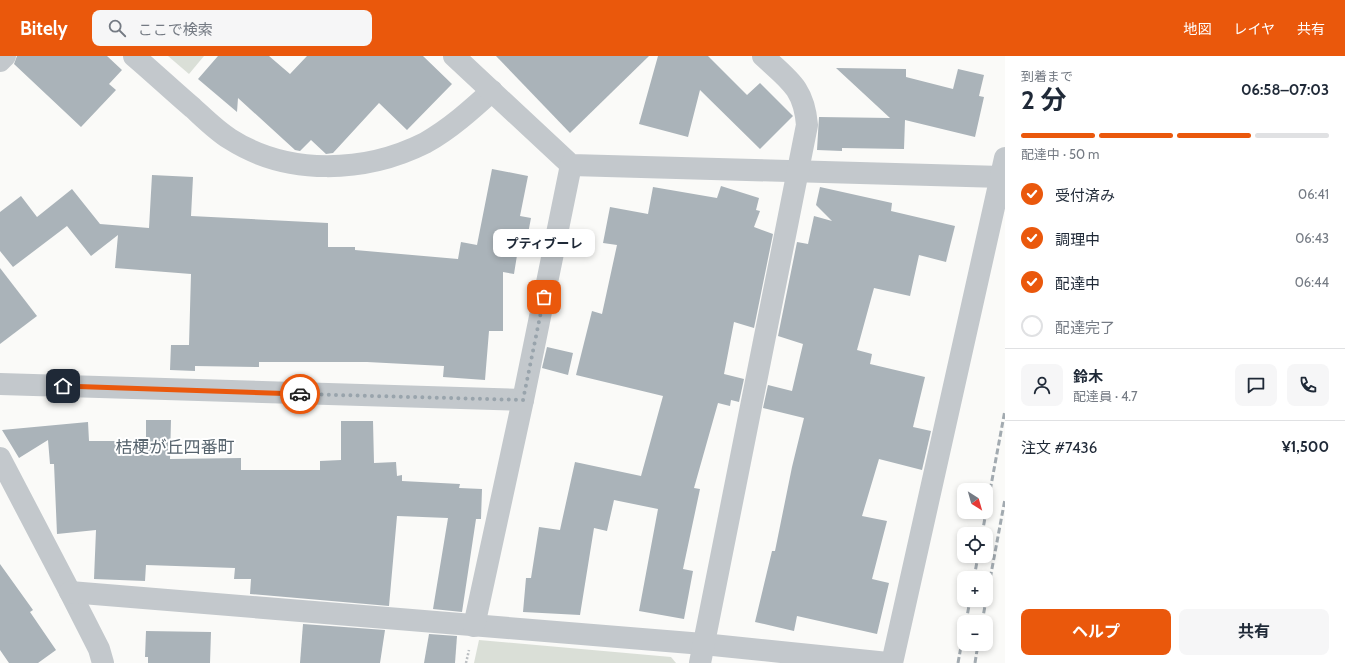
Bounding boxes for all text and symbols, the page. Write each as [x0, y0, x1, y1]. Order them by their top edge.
search box [92, 10, 372, 46]
text: Bitely [20, 17, 68, 40]
icon: search [106, 17, 128, 39]
text: 地図 [1183, 20, 1211, 38]
text: レイヤ [1233, 20, 1275, 38]
text: 共有 [1297, 20, 1325, 38]
text: ここで検索 [138, 21, 213, 39]
text: 到着まで [1021, 68, 1073, 84]
text: 06:58–07:03 [1241, 81, 1329, 99]
text: 2 分 [1021, 84, 1067, 116]
text: 配達中 · 50 m [1021, 146, 1099, 162]
icon: check [1021, 183, 1043, 205]
text: 06:41 [1298, 186, 1329, 202]
text: 受付済み [1055, 187, 1115, 205]
icon: check [1021, 227, 1043, 249]
callout: プティブーレ [493, 229, 595, 257]
text: 06:43 [1295, 230, 1329, 246]
text: 調理中 [1055, 231, 1100, 249]
text: プティブーレ [505, 235, 583, 251]
icon: check [1021, 271, 1043, 293]
text: 06:44 [1295, 274, 1329, 290]
text: 配達中 [1055, 275, 1100, 293]
pin [527, 280, 561, 314]
icon: bag [533, 286, 555, 308]
text: 配達完了 [1055, 319, 1115, 337]
button: person [1021, 364, 1063, 406]
button: chat [1235, 364, 1277, 406]
button: phone [1287, 364, 1329, 406]
text: 鈴木 [1073, 368, 1103, 386]
pin [46, 369, 80, 403]
courier [280, 374, 320, 414]
icon: home [52, 375, 74, 397]
icon: car [289, 383, 311, 405]
text: 配達員 · 4.7 [1073, 388, 1138, 404]
district label: 桔梗が丘四番町 [116, 437, 235, 457]
text: ¥1,500 [1282, 438, 1329, 456]
text: 注文 #7436 [1021, 439, 1097, 457]
north arrow [957, 483, 993, 519]
map controls [957, 483, 993, 651]
button: locate [957, 527, 993, 563]
button: + [957, 571, 993, 607]
button: ヘルプ [1021, 609, 1171, 655]
button: 共有 [1179, 609, 1329, 655]
button: − [957, 615, 993, 651]

